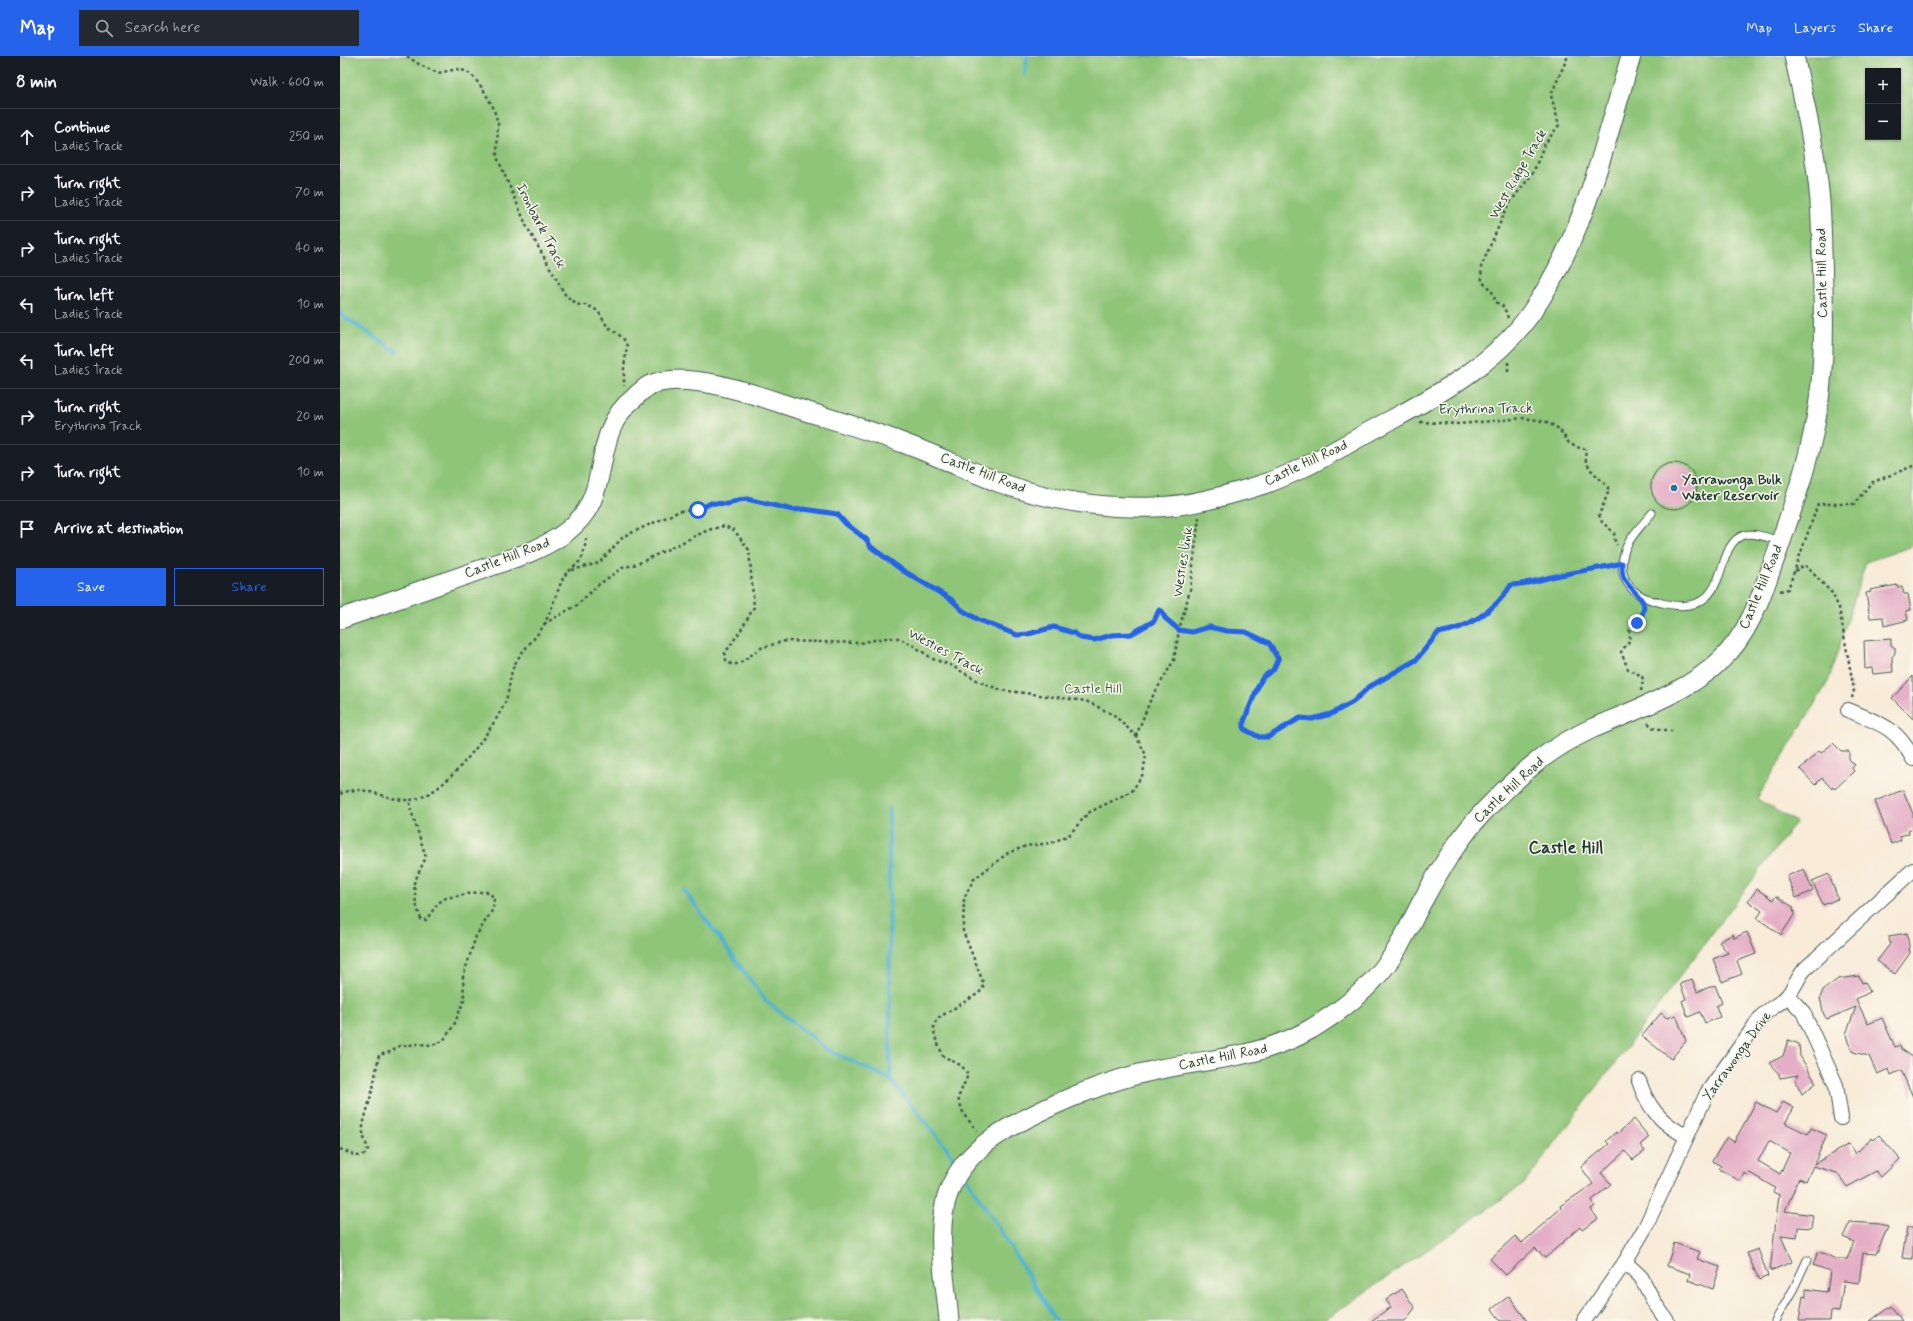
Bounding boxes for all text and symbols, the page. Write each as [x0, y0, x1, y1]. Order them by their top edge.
search box [79, 10, 359, 46]
text: Map [20, 16, 55, 41]
icon: search [93, 17, 115, 39]
text: Search here [125, 18, 200, 38]
text: Map [1746, 19, 1772, 37]
text: Layers [1794, 19, 1836, 37]
text: Share [1858, 19, 1893, 37]
map controls [1865, 68, 1901, 140]
button: + [1865, 68, 1901, 104]
text: 8 min [16, 71, 57, 93]
text: Walk · 600 m [250, 74, 324, 91]
button: − [1865, 104, 1901, 140]
text: Continue [54, 118, 110, 138]
icon: ahead [16, 126, 38, 148]
street label: West Ridge Track [1485, 126, 1552, 223]
text: 250 m [289, 128, 324, 145]
text: Ladies Track [54, 138, 123, 155]
text: Turn right [54, 174, 121, 194]
street label: Ironbark Track [512, 180, 570, 272]
icon: right [16, 182, 38, 204]
text: 70 m [295, 184, 324, 201]
text: Ladies Track [54, 194, 123, 211]
street label: Castle Hill Road [1812, 228, 1832, 318]
text: Turn right [54, 230, 121, 250]
icon: right [16, 238, 38, 260]
text: 40 m [295, 240, 324, 257]
text: Ladies Track [54, 250, 123, 267]
text: Turn left [54, 286, 114, 306]
icon: left [16, 294, 38, 316]
text: 10 m [297, 296, 324, 313]
text: Ladies Track [54, 306, 123, 323]
text: Turn left [54, 342, 114, 362]
icon: left [16, 350, 38, 372]
text: 200 m [289, 352, 324, 369]
text: Ladies Track [54, 362, 123, 379]
text: Turn right [54, 398, 121, 418]
street label: Erythrina Track [1439, 399, 1533, 419]
icon: right [16, 406, 38, 428]
text: 20 m [296, 408, 324, 425]
text: Erythrina Track [54, 418, 142, 435]
street label: Castle Hill Road [1261, 436, 1351, 490]
street label: Castle Hill Road [938, 448, 1028, 498]
icon: right [16, 462, 38, 484]
text: Turn right [54, 463, 121, 483]
text: 10 m [297, 464, 324, 481]
place label: Yarrawonga Bulk Water Reservoir [1681, 471, 1782, 505]
marker: Yarrawonga Bulk Water Reservoir [1669, 483, 1679, 493]
route start [689, 501, 707, 519]
icon: arrive [16, 518, 38, 540]
text: Arrive at destination [54, 519, 183, 539]
street label: Westies link [1169, 525, 1197, 599]
street label: Castle Hill Road [462, 533, 552, 583]
street label: Castle Hill Road [1735, 542, 1787, 632]
button: Save [16, 568, 166, 606]
button: Share [174, 568, 324, 606]
route end [1628, 614, 1646, 632]
street label: Westies Track [905, 624, 987, 680]
park label: Castle Hill [1064, 680, 1122, 698]
street label: Castle Hill Road [1470, 753, 1548, 827]
district label: Castle Hill [1529, 836, 1603, 860]
street label: Yarrawonga Drive [1698, 1007, 1777, 1105]
street label: Castle Hill Road [1177, 1040, 1269, 1074]

